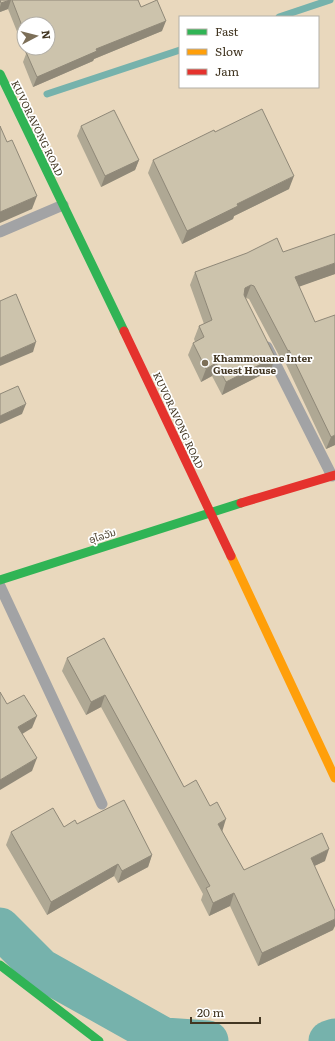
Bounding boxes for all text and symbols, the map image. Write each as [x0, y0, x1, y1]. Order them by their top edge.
north arrow [16, 16, 56, 56]
legend [179, 16, 319, 88]
text: Fast [215, 22, 239, 40]
text: N [38, 29, 55, 40]
text: Slow [215, 42, 244, 60]
text: Jam [215, 62, 240, 80]
street label: KUVORAVONG ROAD [8, 78, 68, 179]
place label: Khammouane Inter Guest House [213, 350, 313, 377]
marker: Khammouane Inter Guest House [200, 358, 210, 368]
street label: KUVORAVONG ROAD [150, 369, 208, 471]
street label: ອຸໄລວັນ [87, 524, 118, 547]
scale bar [191, 999, 260, 1025]
text: 20 m [197, 1003, 224, 1021]

